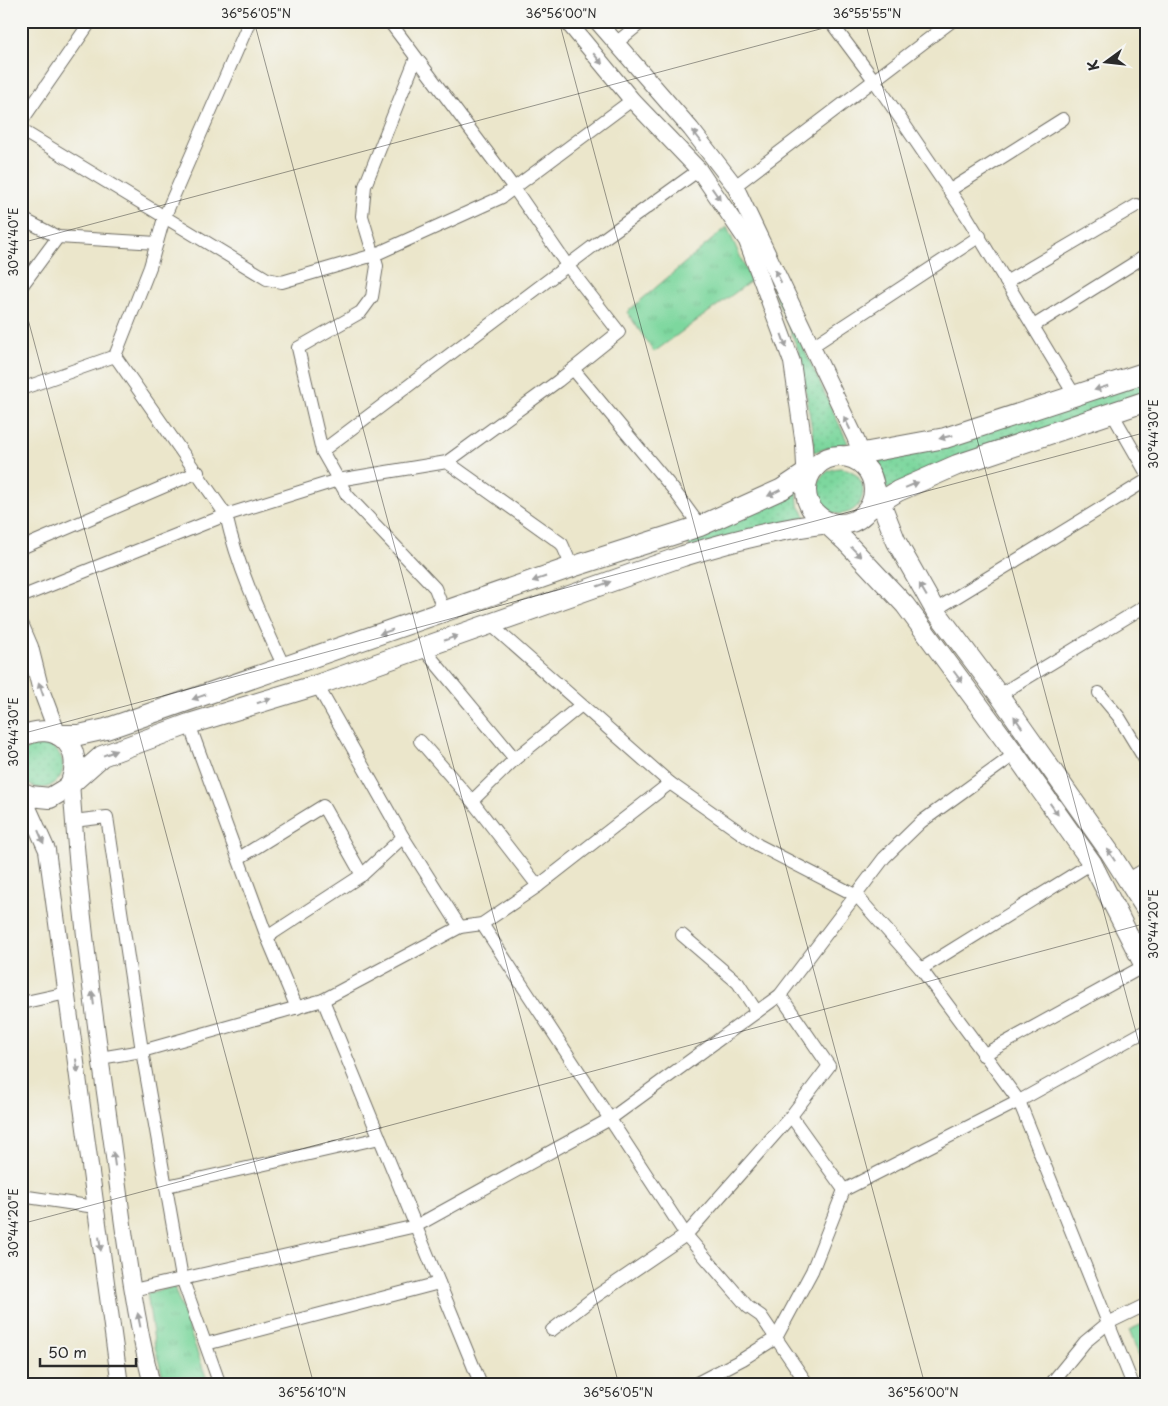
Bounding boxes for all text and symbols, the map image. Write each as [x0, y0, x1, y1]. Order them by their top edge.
text: 36°56'05"N [221, 4, 291, 22]
text: 36°56'00"N [525, 4, 597, 22]
text: 36°55'55"N [833, 4, 901, 22]
north arrow [1080, 38, 1130, 88]
one-way arrow [592, 53, 603, 65]
text: K [1081, 58, 1104, 73]
one-way arrow [692, 129, 702, 143]
one-way arrow [711, 188, 721, 201]
text: 30°44'40"E [4, 207, 22, 277]
one-way arrow [774, 269, 782, 283]
one-way arrow [780, 334, 788, 349]
one-way arrow [1093, 385, 1108, 392]
text: 30°44'30"E [1144, 399, 1162, 469]
one-way arrow [843, 416, 851, 430]
one-way arrow [938, 434, 953, 442]
one-way arrow [905, 481, 919, 489]
one-way arrow [766, 489, 781, 497]
one-way arrow [850, 545, 862, 557]
one-way arrow [531, 575, 546, 583]
one-way arrow [597, 580, 612, 588]
one-way arrow [918, 583, 927, 597]
one-way arrow [378, 629, 393, 636]
one-way arrow [443, 634, 458, 641]
one-way arrow [953, 670, 964, 683]
one-way arrow [37, 681, 45, 696]
one-way arrow [191, 693, 206, 701]
text: 30°44'30"E [4, 697, 22, 767]
one-way arrow [256, 697, 271, 705]
one-way arrow [1013, 715, 1023, 729]
one-way arrow [102, 749, 117, 756]
one-way arrow [1049, 802, 1059, 816]
one-way arrow [37, 829, 45, 844]
one-way arrow [1106, 848, 1116, 861]
text: 30°44'20"E [1144, 889, 1162, 959]
one-way arrow [88, 990, 96, 1006]
one-way arrow [73, 1058, 81, 1074]
one-way arrow [110, 1151, 118, 1167]
text: 30°44'20"E [4, 1188, 22, 1258]
one-way arrow [96, 1237, 104, 1253]
one-way arrow [134, 1311, 142, 1327]
scale bar [40, 1336, 136, 1368]
text: 50 m [48, 1340, 87, 1363]
text: 36°56'10"N [278, 1383, 346, 1401]
text: 36°56'05"N [583, 1383, 653, 1401]
text: 36°56'00"N [887, 1383, 959, 1401]

